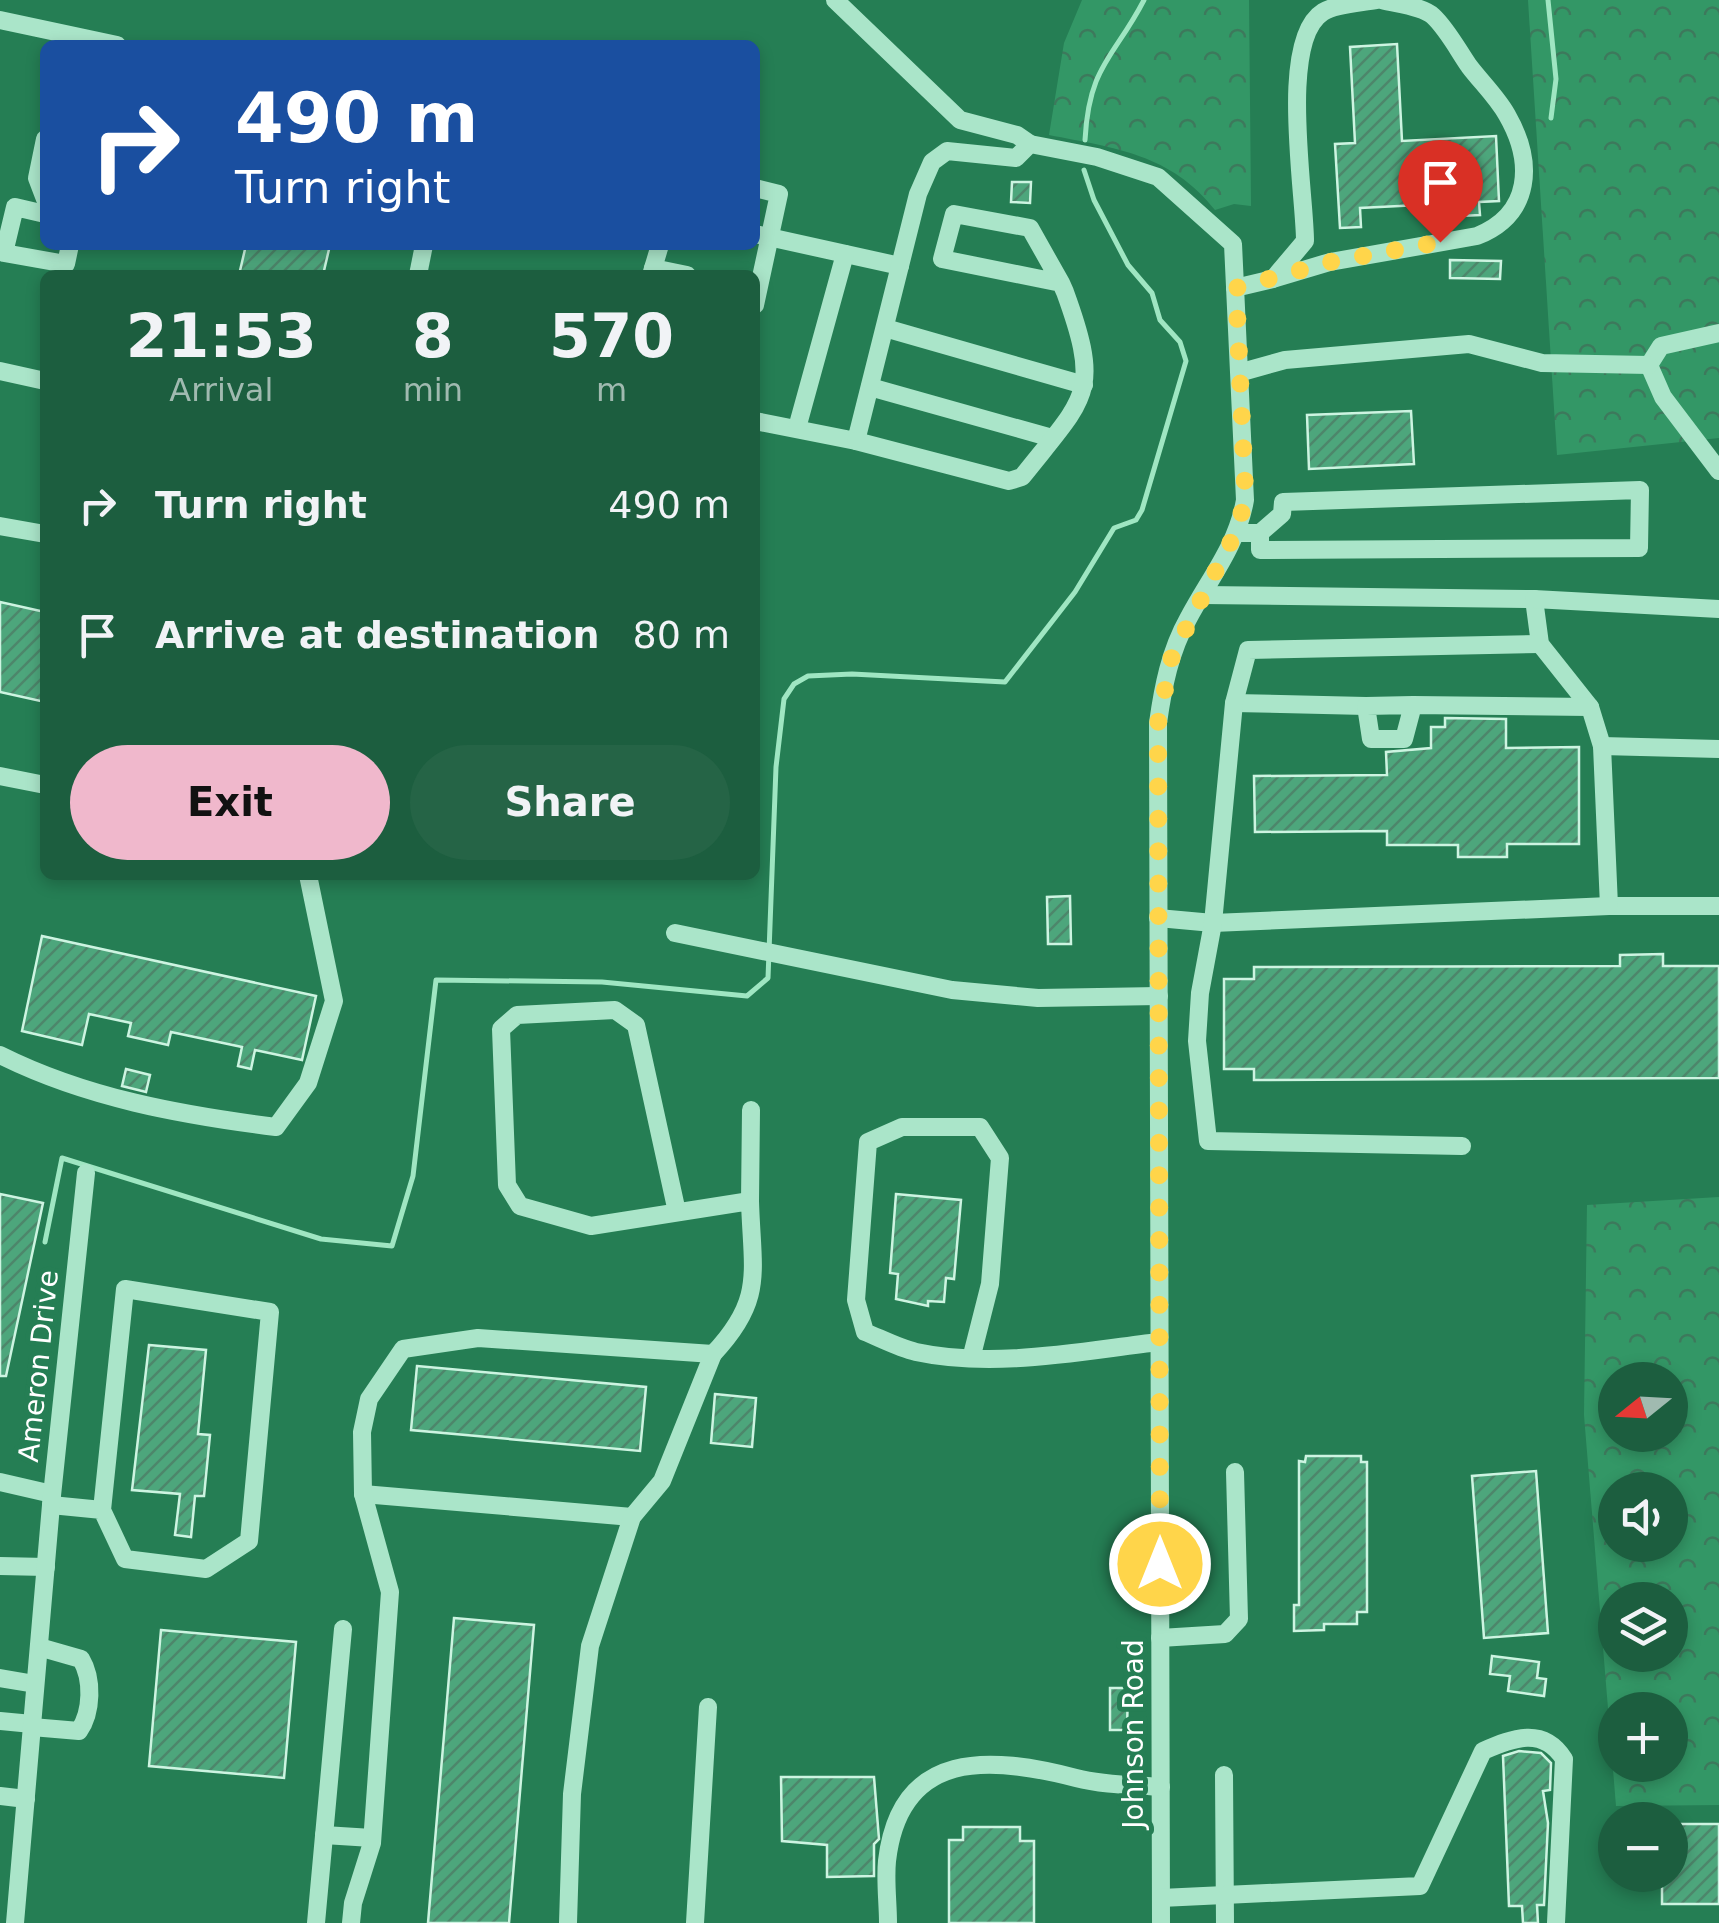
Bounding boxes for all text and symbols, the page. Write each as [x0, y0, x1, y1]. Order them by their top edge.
text: 490 m [235, 77, 478, 159]
icon: right [70, 80, 200, 210]
pin [1398, 140, 1483, 243]
icon: arrive [1413, 155, 1468, 210]
text: Turn right [235, 161, 450, 214]
text: 21:53 [126, 301, 317, 371]
text: 8 [412, 301, 454, 371]
text: 570 [549, 301, 674, 371]
text: Arrival [169, 371, 273, 409]
text: min [403, 371, 463, 409]
text: m [596, 371, 627, 409]
icon: right [70, 478, 125, 533]
text: Turn right [155, 483, 367, 527]
text: 490 m [608, 483, 730, 527]
icon: arrive [70, 608, 125, 663]
text: Arrive at destination [155, 613, 600, 657]
text: 80 m [633, 613, 730, 657]
button: Exit [70, 745, 390, 860]
button: Share [410, 745, 730, 860]
street label: Ameron Drive [12, 1268, 65, 1464]
north arrow [1598, 1362, 1688, 1452]
map controls [1598, 1362, 1688, 1892]
button: sound [1598, 1472, 1688, 1562]
position arrow [1108, 1512, 1212, 1616]
button: layers [1598, 1582, 1688, 1672]
street label: Johnson Road [1117, 1639, 1150, 1831]
button: + [1598, 1692, 1688, 1782]
button: − [1598, 1802, 1688, 1892]

